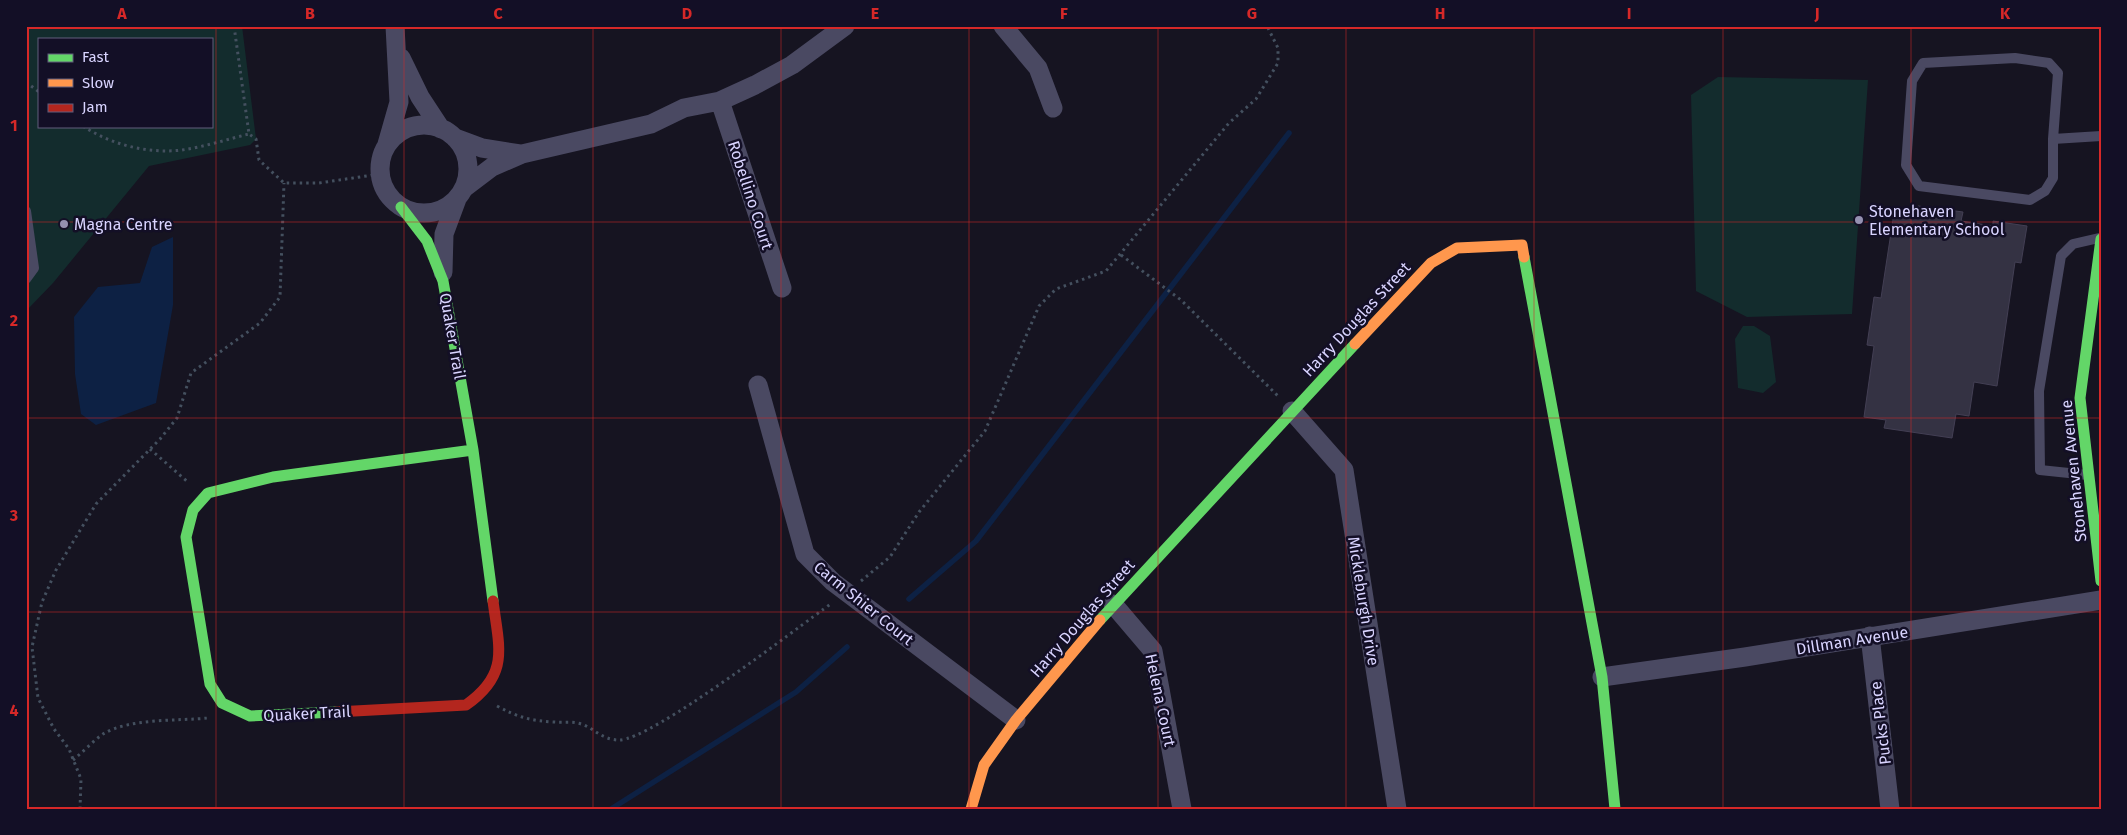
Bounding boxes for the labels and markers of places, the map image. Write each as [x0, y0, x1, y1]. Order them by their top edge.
place label: Stonehaven Elementary School [1869, 202, 2005, 239]
marker: Stonehaven Elementary School [1853, 214, 1865, 226]
place label: Magna Centre [74, 215, 173, 234]
marker: Magna Centre [58, 218, 70, 230]

